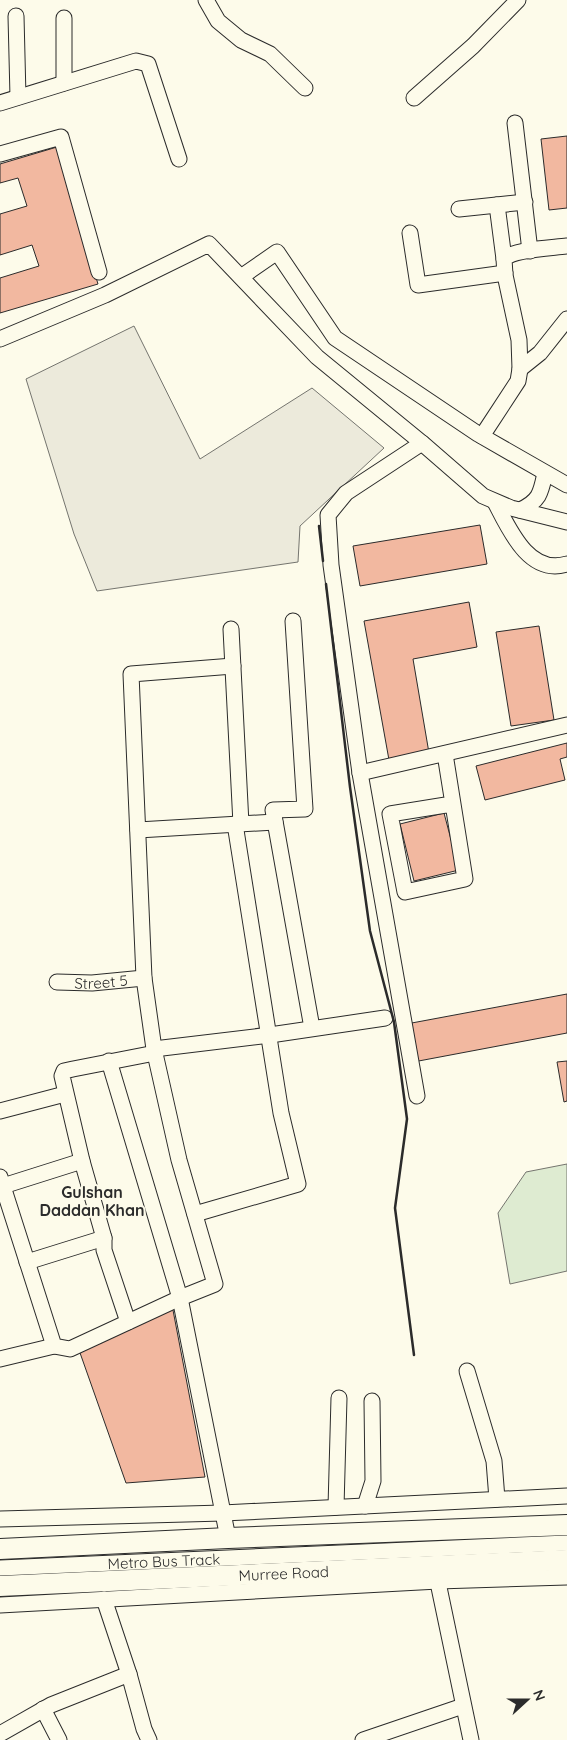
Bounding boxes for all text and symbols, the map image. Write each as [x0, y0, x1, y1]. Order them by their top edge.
street label: Street 5 [74, 970, 128, 993]
district label: Gulshan Daddan Khan [39, 1182, 145, 1220]
street label: Metro Bus Track [107, 1549, 221, 1573]
street label: Murree Road [238, 1561, 329, 1585]
north arrow [502, 1675, 552, 1725]
text: N [529, 1687, 549, 1703]

